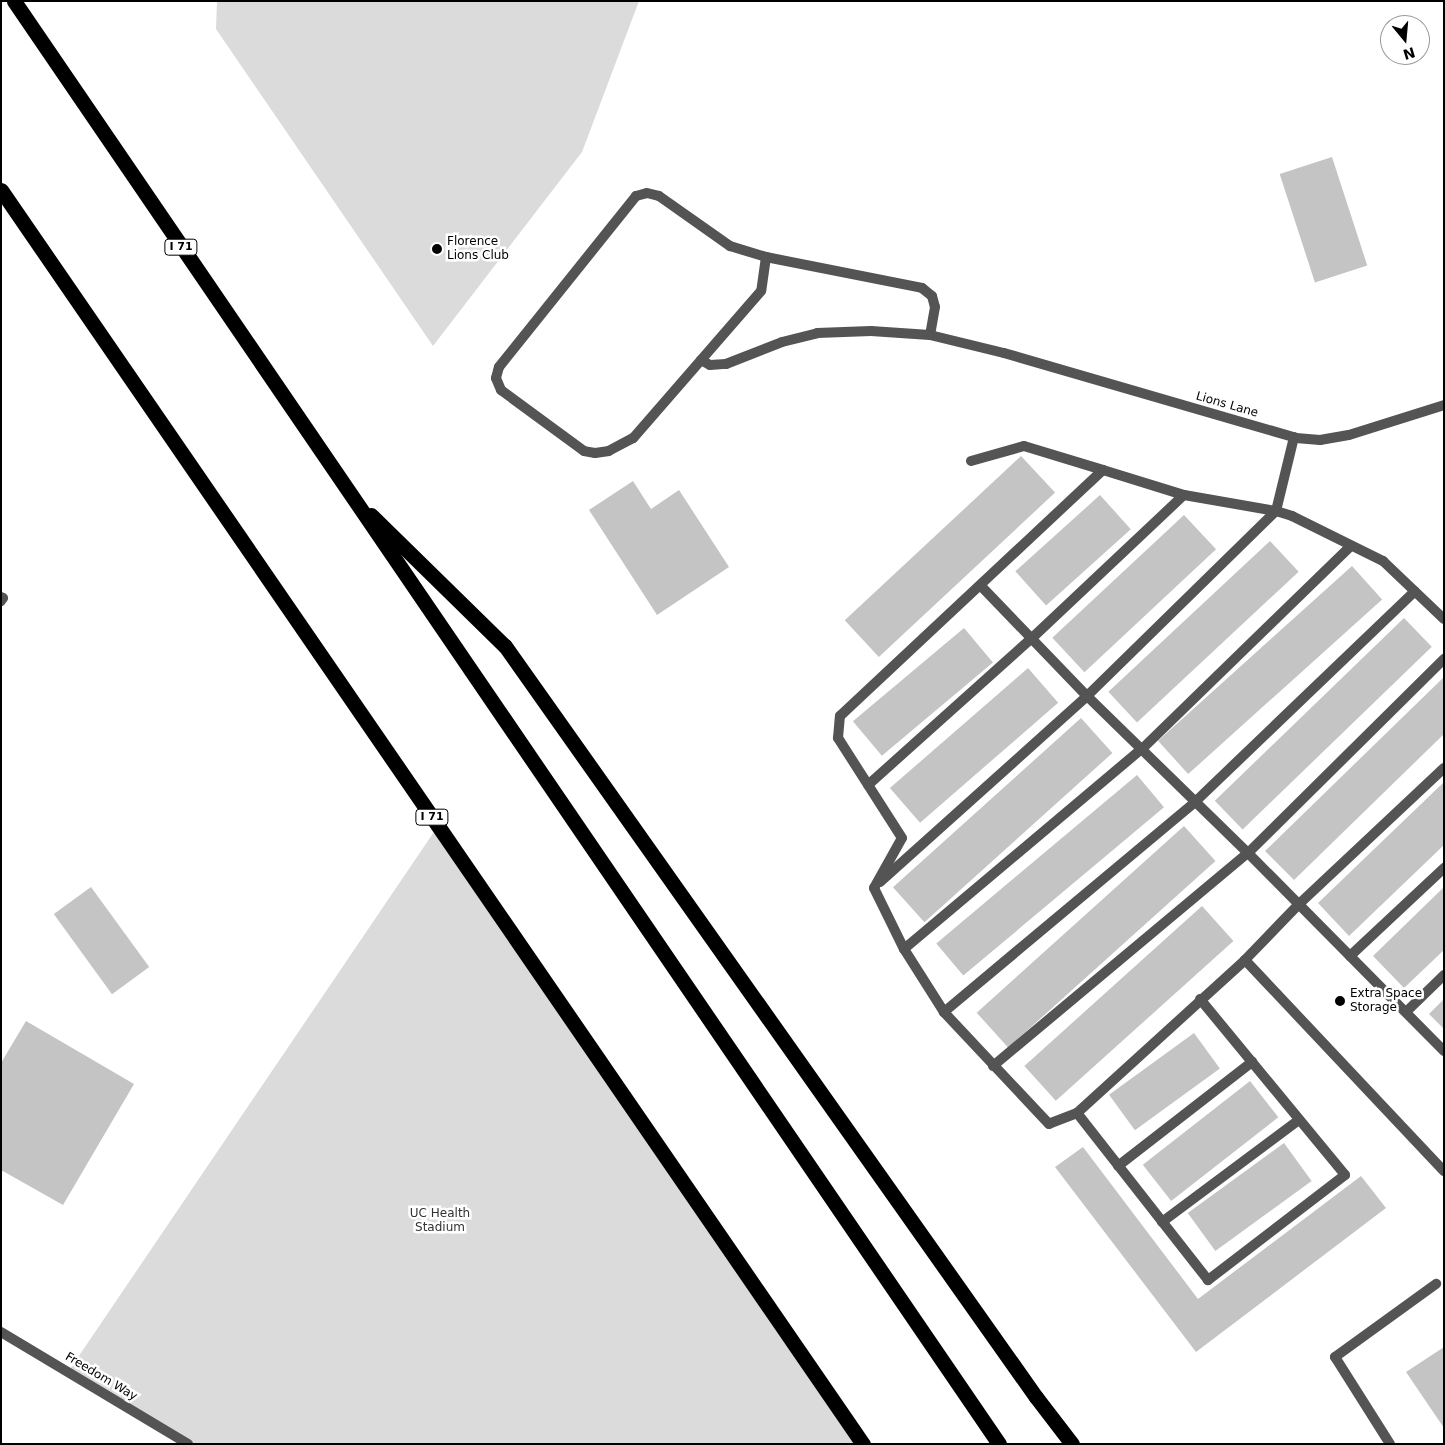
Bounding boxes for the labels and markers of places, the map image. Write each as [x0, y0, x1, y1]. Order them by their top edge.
place label: Florence Lions Club [447, 235, 509, 263]
marker: Florence Lions Club [431, 243, 443, 255]
place label: Extra Space Storage [1350, 987, 1422, 1015]
marker: Extra Space Storage [1334, 995, 1346, 1007]

